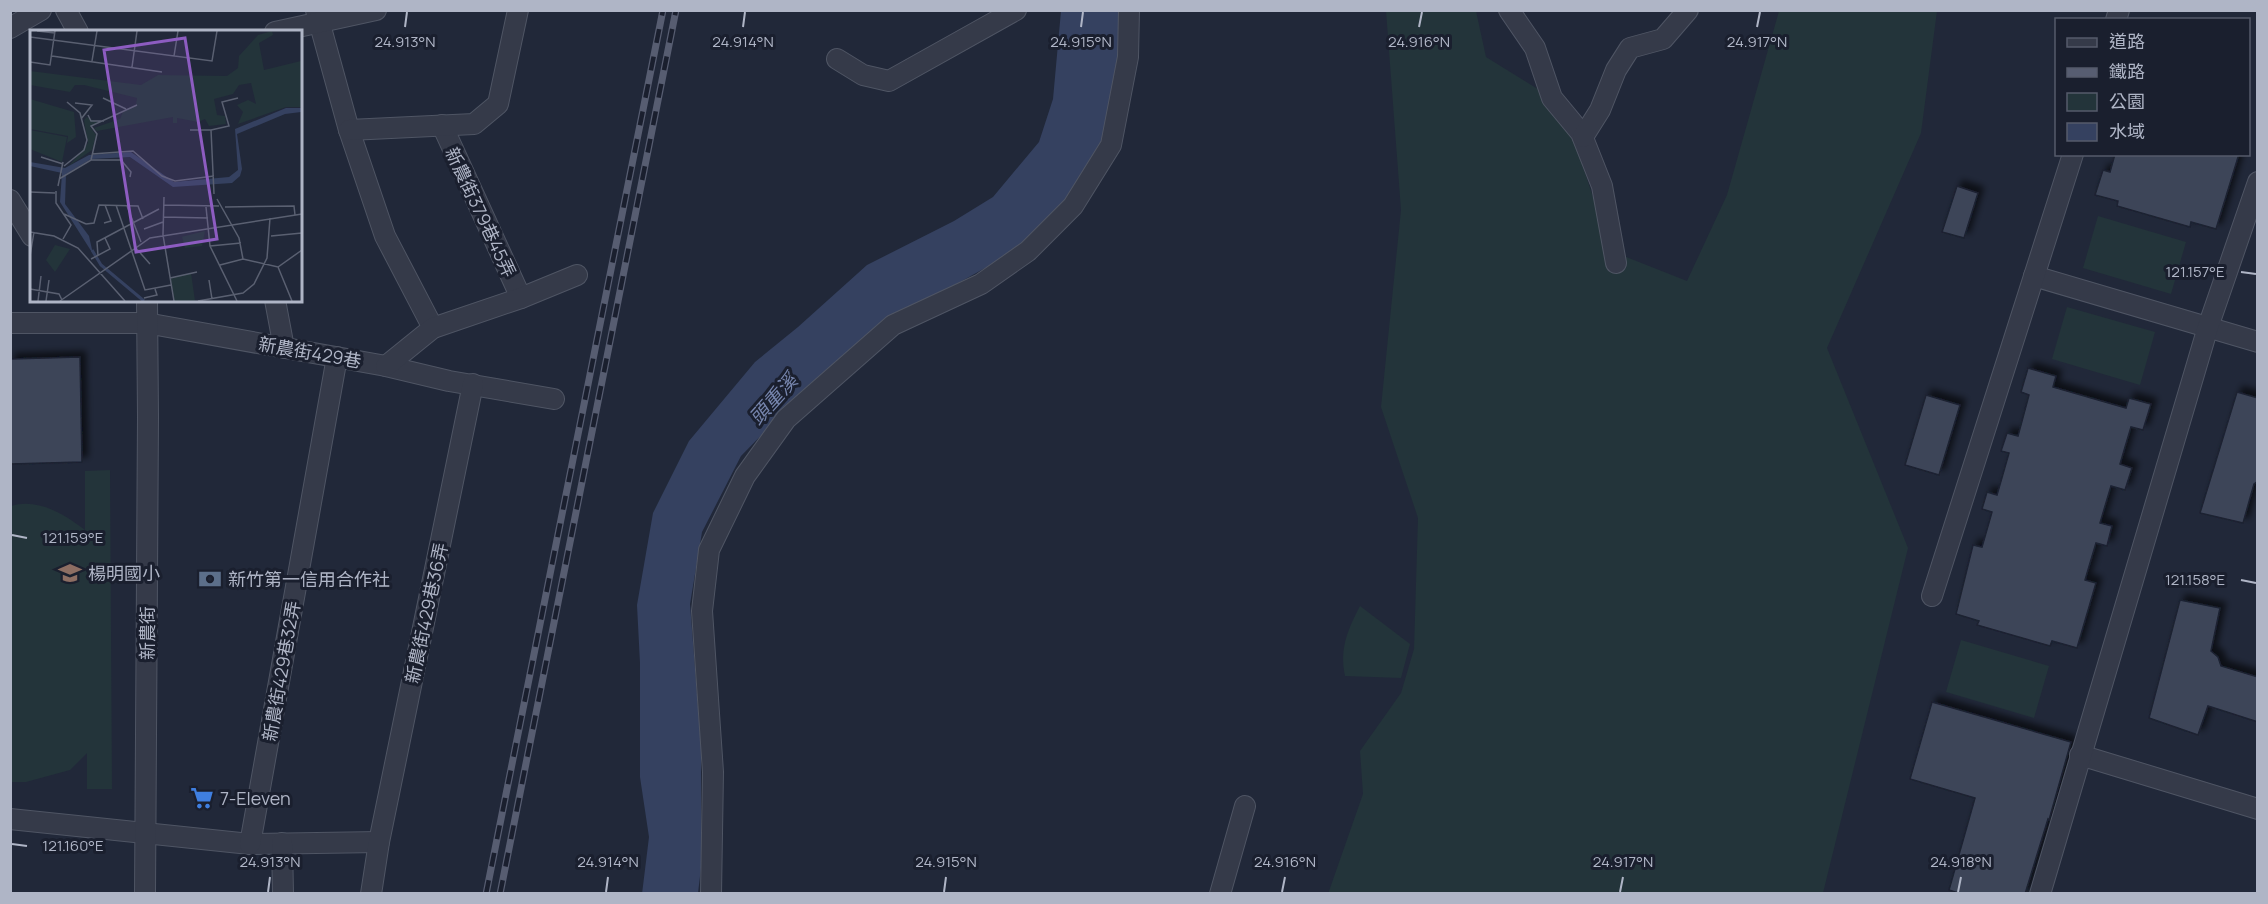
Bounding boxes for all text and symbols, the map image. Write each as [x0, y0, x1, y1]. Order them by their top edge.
legend [2055, 18, 2250, 156]
text: 道路 [2109, 29, 2145, 53]
inset map [30, 30, 302, 302]
text: 24.913°N [374, 31, 436, 52]
text: 24.914°N [712, 31, 774, 52]
text: 24.915°N [1050, 31, 1112, 52]
text: 24.916°N [1388, 31, 1450, 52]
text: 24.917°N [1727, 31, 1787, 52]
text: 鐵路 [2109, 59, 2145, 83]
text: 公園 [2109, 89, 2145, 113]
text: 水域 [2109, 119, 2145, 143]
street label: 新農街379巷45弄 [440, 143, 522, 281]
text: 121.157°E [2166, 261, 2225, 282]
street label: 新農街429巷 [257, 331, 363, 373]
water label: 頭重溪 [743, 365, 805, 430]
text: 121.159°E [43, 527, 103, 548]
street label: 新農街429巷36弄 [399, 540, 453, 686]
school or university icon: 楊明國小 [57, 560, 83, 586]
place label: 楊明國小 [88, 561, 160, 585]
bank icon: 新竹第一信用合作社 [197, 566, 223, 592]
place label: 新竹第一信用合作社 [228, 567, 390, 591]
text: 121.158°E [2165, 569, 2225, 590]
street label: 新農街429巷32弄 [257, 599, 305, 743]
street label: 新農街 [135, 606, 159, 660]
supermarket icon: 7-Eleven [189, 785, 215, 811]
place label: 7-Eleven [220, 786, 291, 810]
text: 121.160°E [42, 835, 104, 856]
text: 24.913°N [239, 851, 301, 872]
text: 24.914°N [577, 851, 639, 872]
text: 24.915°N [915, 851, 977, 872]
text: 24.916°N [1254, 851, 1316, 872]
text: 24.917°N [1593, 851, 1653, 872]
text: 24.918°N [1930, 851, 1992, 872]

